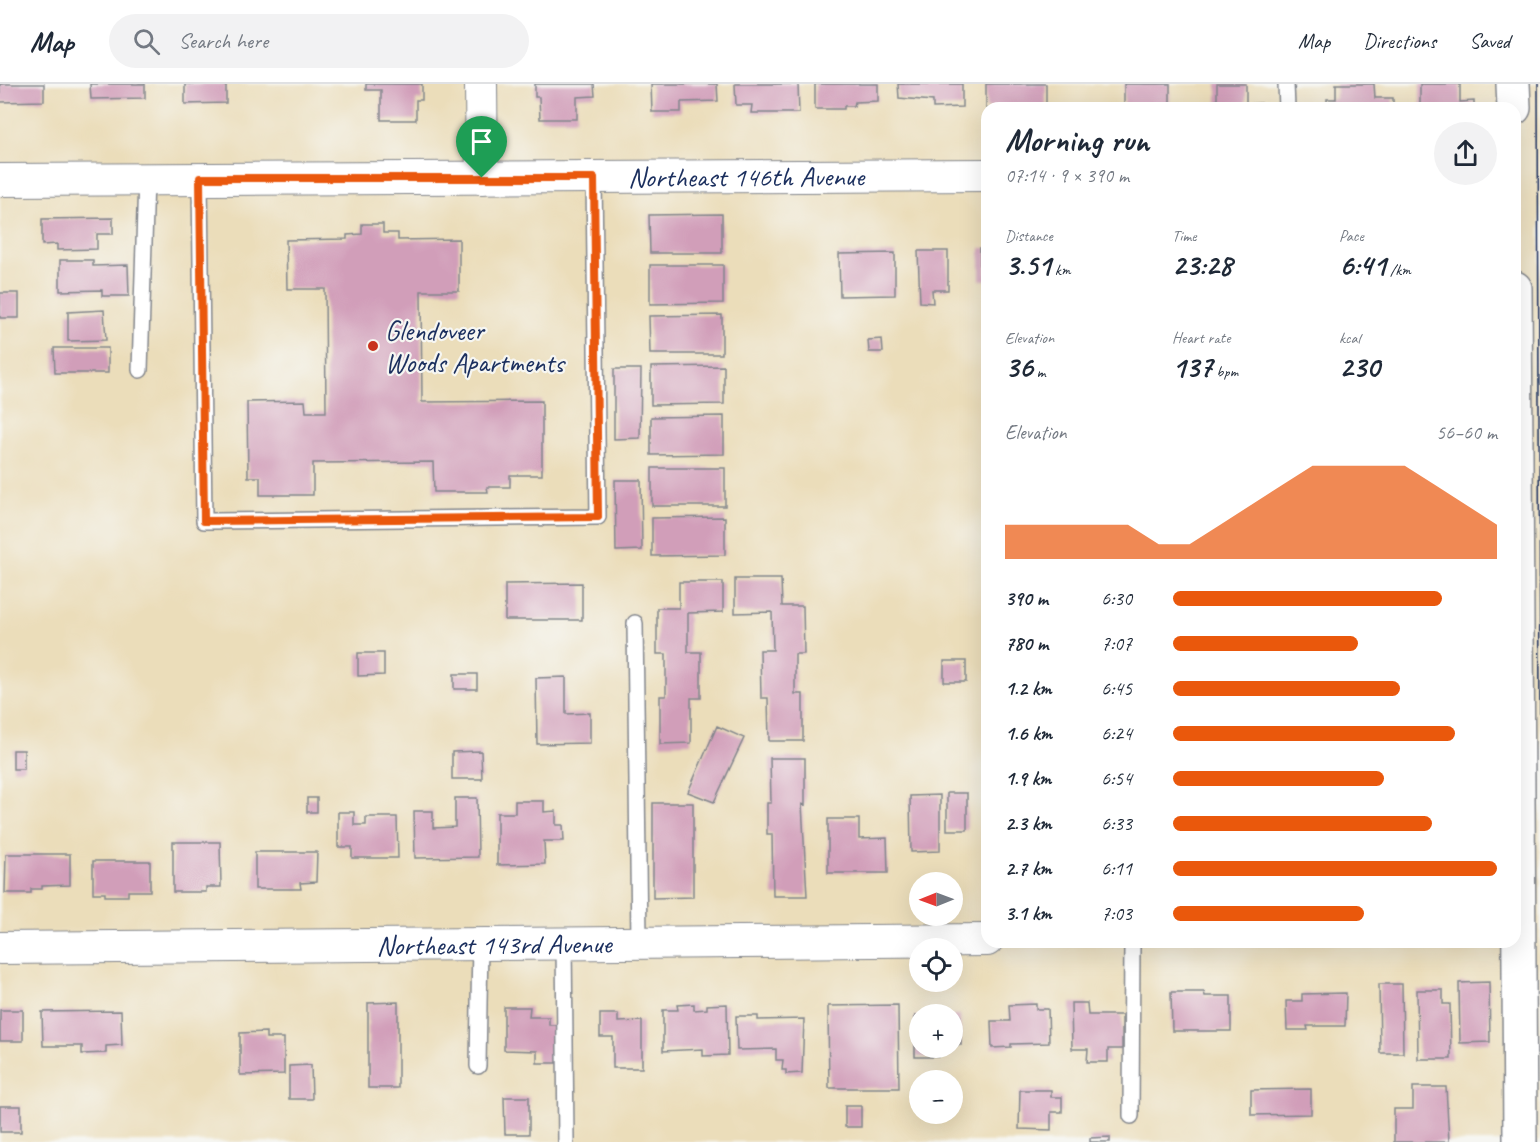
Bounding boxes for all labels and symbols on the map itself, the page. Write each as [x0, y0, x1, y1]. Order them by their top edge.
pin [456, 116, 507, 178]
street label: Northeast 146th Avenue [628, 158, 866, 194]
place label: Glendoveer Woods Apartments [385, 313, 566, 380]
marker: Glendoveer Woods Apartments [366, 339, 380, 353]
north arrow [909, 872, 963, 926]
street label: Northeast 143rd Avenue [376, 926, 614, 962]

